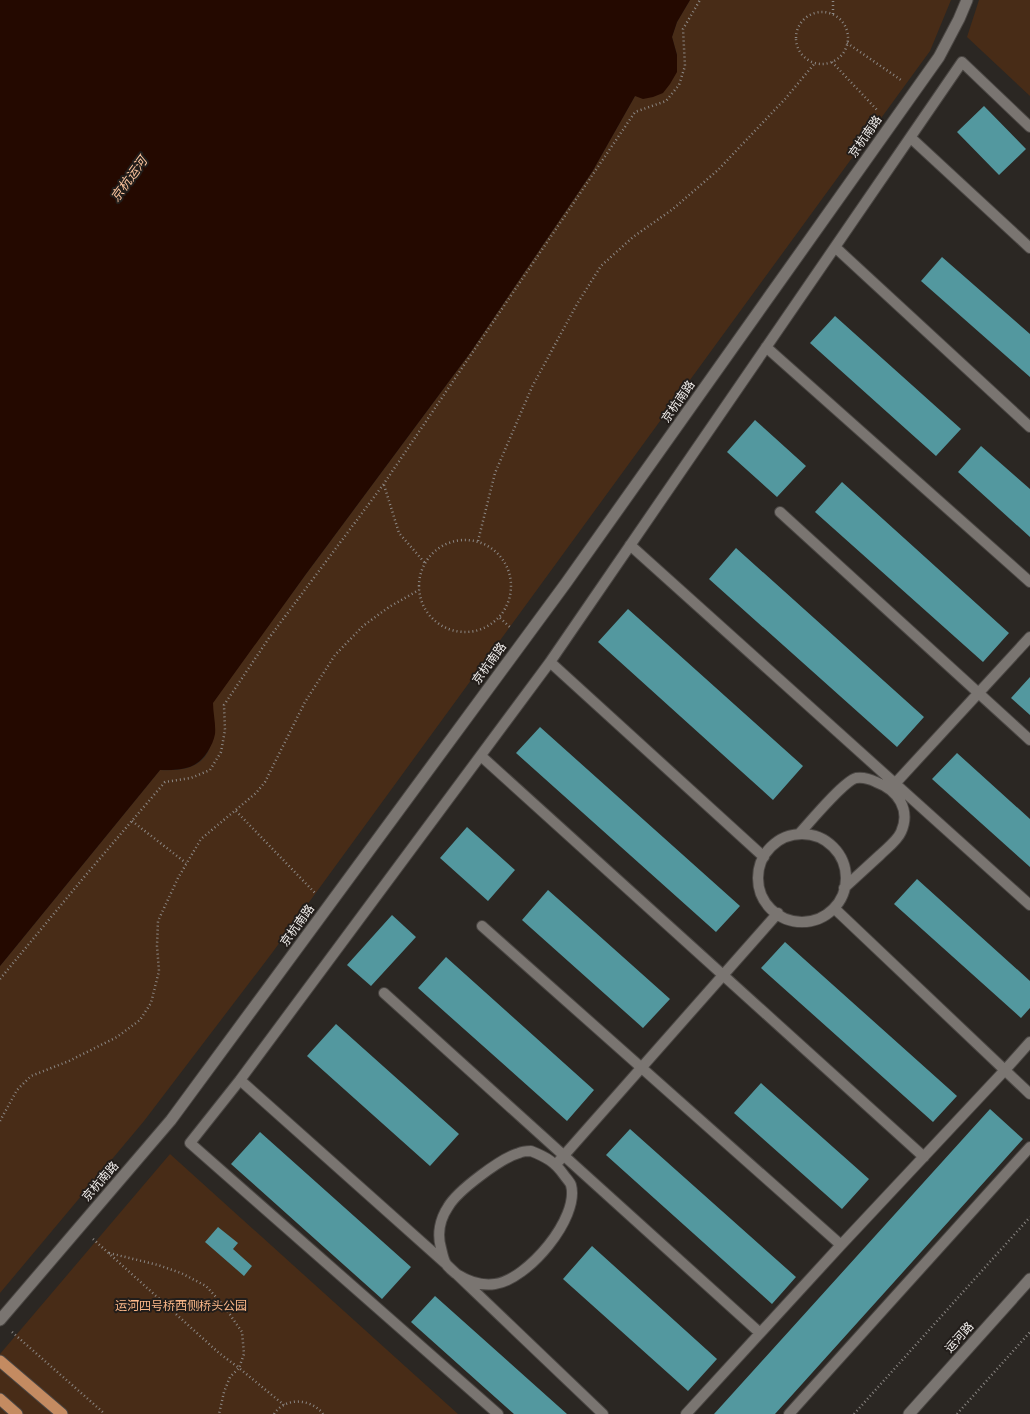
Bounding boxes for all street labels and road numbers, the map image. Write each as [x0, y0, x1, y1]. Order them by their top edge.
street label: 京杭南路 [846, 113, 886, 161]
street label: 京杭南路 [659, 378, 699, 426]
street label: 京杭南路 [469, 640, 511, 688]
street label: 京杭南路 [277, 902, 319, 950]
street label: 京杭南路 [79, 1159, 123, 1205]
street label: 运河路 [942, 1319, 978, 1357]

